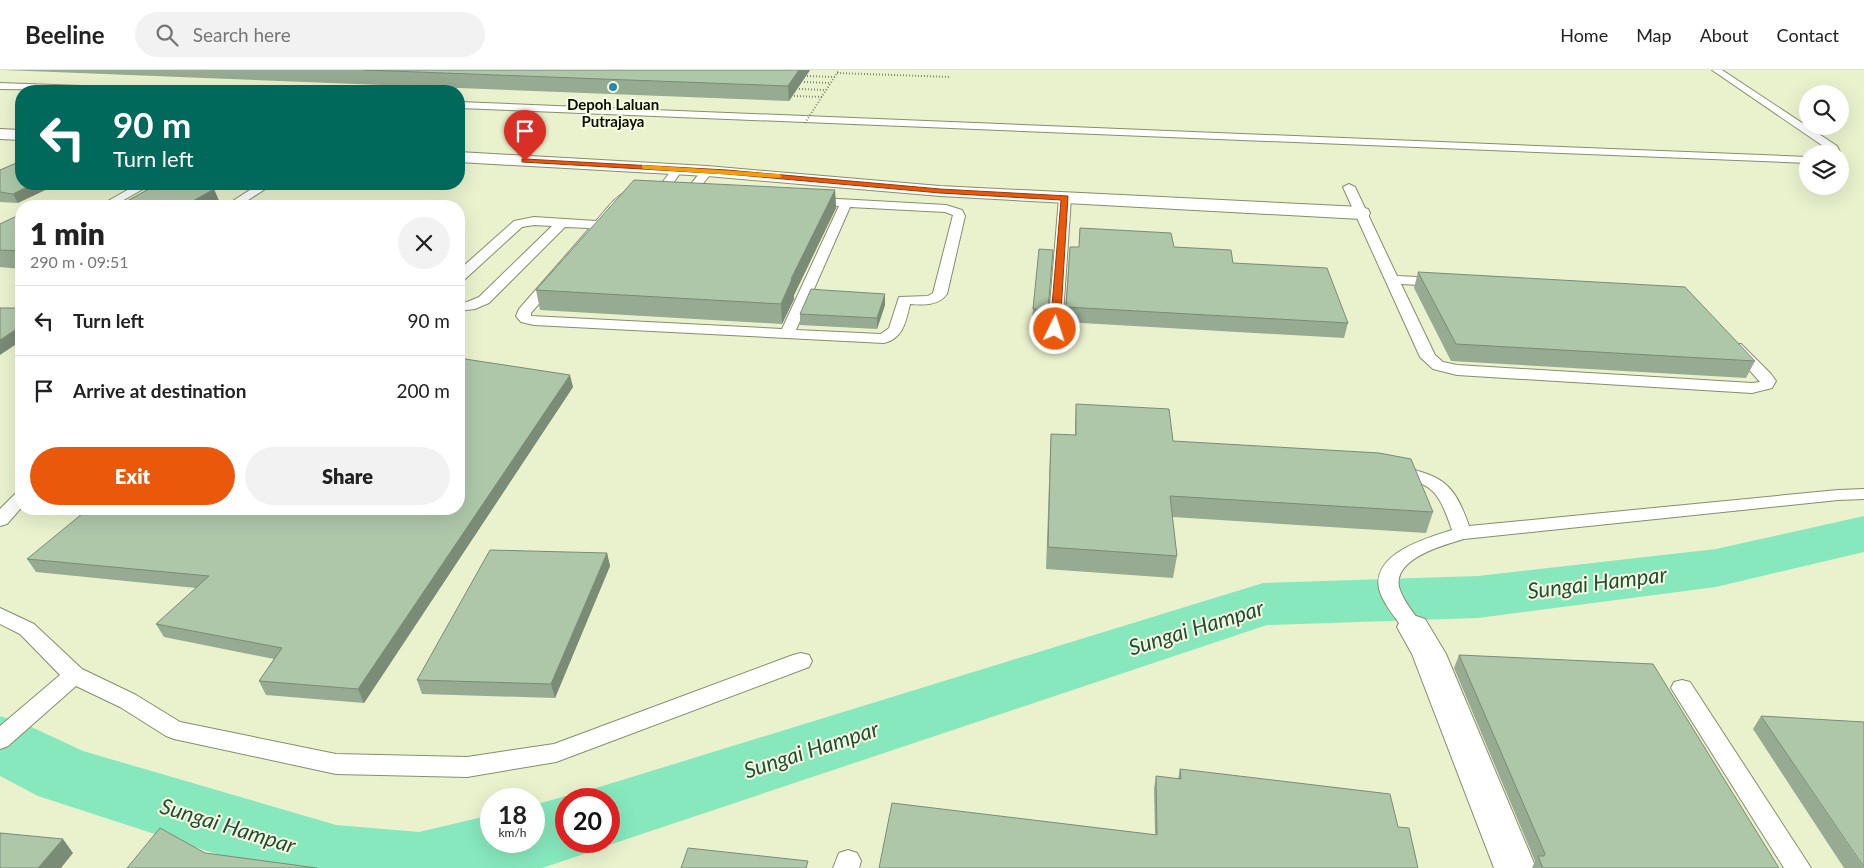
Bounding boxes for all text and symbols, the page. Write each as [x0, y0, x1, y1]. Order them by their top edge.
search box [135, 12, 485, 57]
text: Beeline [25, 20, 105, 49]
icon: search [153, 21, 181, 49]
text: Search here [193, 23, 291, 46]
text: Home [1560, 24, 1608, 46]
text: Map [1636, 24, 1672, 46]
text: About [1700, 24, 1749, 46]
text: Contact [1777, 24, 1839, 46]
marker: Depoh Laluan Putrajaya [607, 81, 619, 93]
map controls [1799, 85, 1849, 195]
button: search [1799, 85, 1849, 135]
place label: Depoh Laluan Putrajaya [567, 95, 659, 130]
text: 90 m [113, 103, 191, 145]
icon: left [30, 105, 95, 170]
pin [504, 110, 546, 161]
icon: arrive [511, 117, 539, 145]
text: Turn left [113, 145, 194, 172]
button: layers [1799, 145, 1849, 195]
text: 1 min [30, 215, 105, 251]
button: close [398, 217, 450, 269]
text: 290 m · 09:51 [30, 252, 129, 271]
position arrow [1028, 302, 1080, 354]
icon: left [30, 307, 58, 335]
text: Turn left [73, 309, 144, 332]
text: 90 m [407, 309, 450, 332]
icon: arrive [30, 377, 58, 405]
text: Arrive at destination [73, 379, 246, 402]
text: 200 m [396, 379, 450, 402]
button: Exit [30, 447, 235, 505]
button: Share [245, 447, 450, 505]
water label: Sungai Hampar [1526, 560, 1669, 604]
water label: Sungai Hampar [1125, 593, 1267, 660]
water label: Sungai Hampar [740, 714, 882, 784]
speed limit sign: 20 [555, 788, 620, 853]
water label: Sungai Hampar [157, 792, 299, 859]
text: 18 [498, 799, 527, 829]
text: km/h [498, 825, 527, 840]

